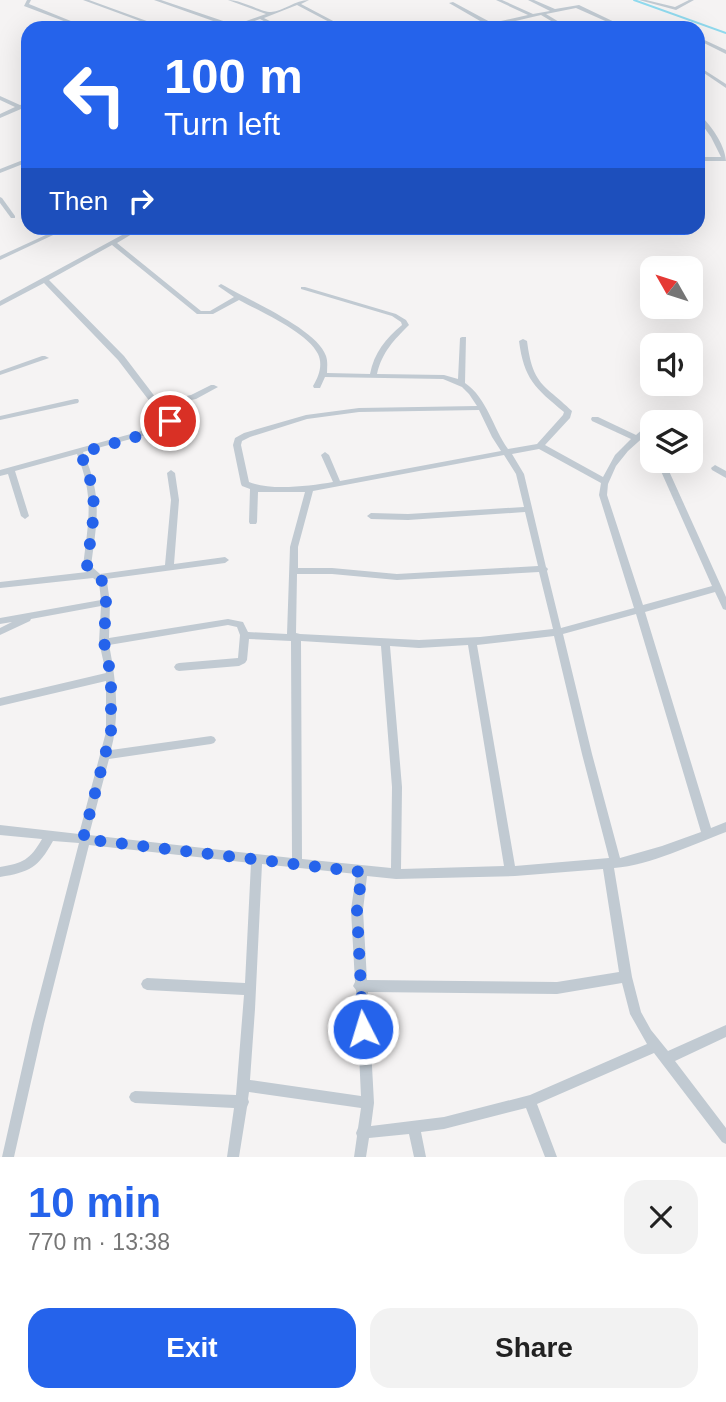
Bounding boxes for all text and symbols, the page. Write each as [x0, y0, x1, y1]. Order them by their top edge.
icon: left [49, 49, 140, 140]
text: 100 m [164, 49, 303, 103]
text: Turn left [164, 106, 280, 142]
icon: right [122, 182, 160, 220]
text: Then [49, 186, 108, 216]
north arrow [640, 256, 704, 318]
map controls [640, 256, 703, 473]
button: sound [640, 333, 703, 396]
pin [140, 391, 200, 451]
icon: arrive [151, 402, 189, 440]
button: layers [640, 410, 703, 473]
position arrow [326, 992, 400, 1066]
text: 10 min [28, 1179, 161, 1226]
button: close [624, 1180, 698, 1254]
text: 770 m · 13:38 [28, 1229, 170, 1255]
button: Exit [28, 1308, 356, 1388]
button: Share [370, 1308, 698, 1388]

